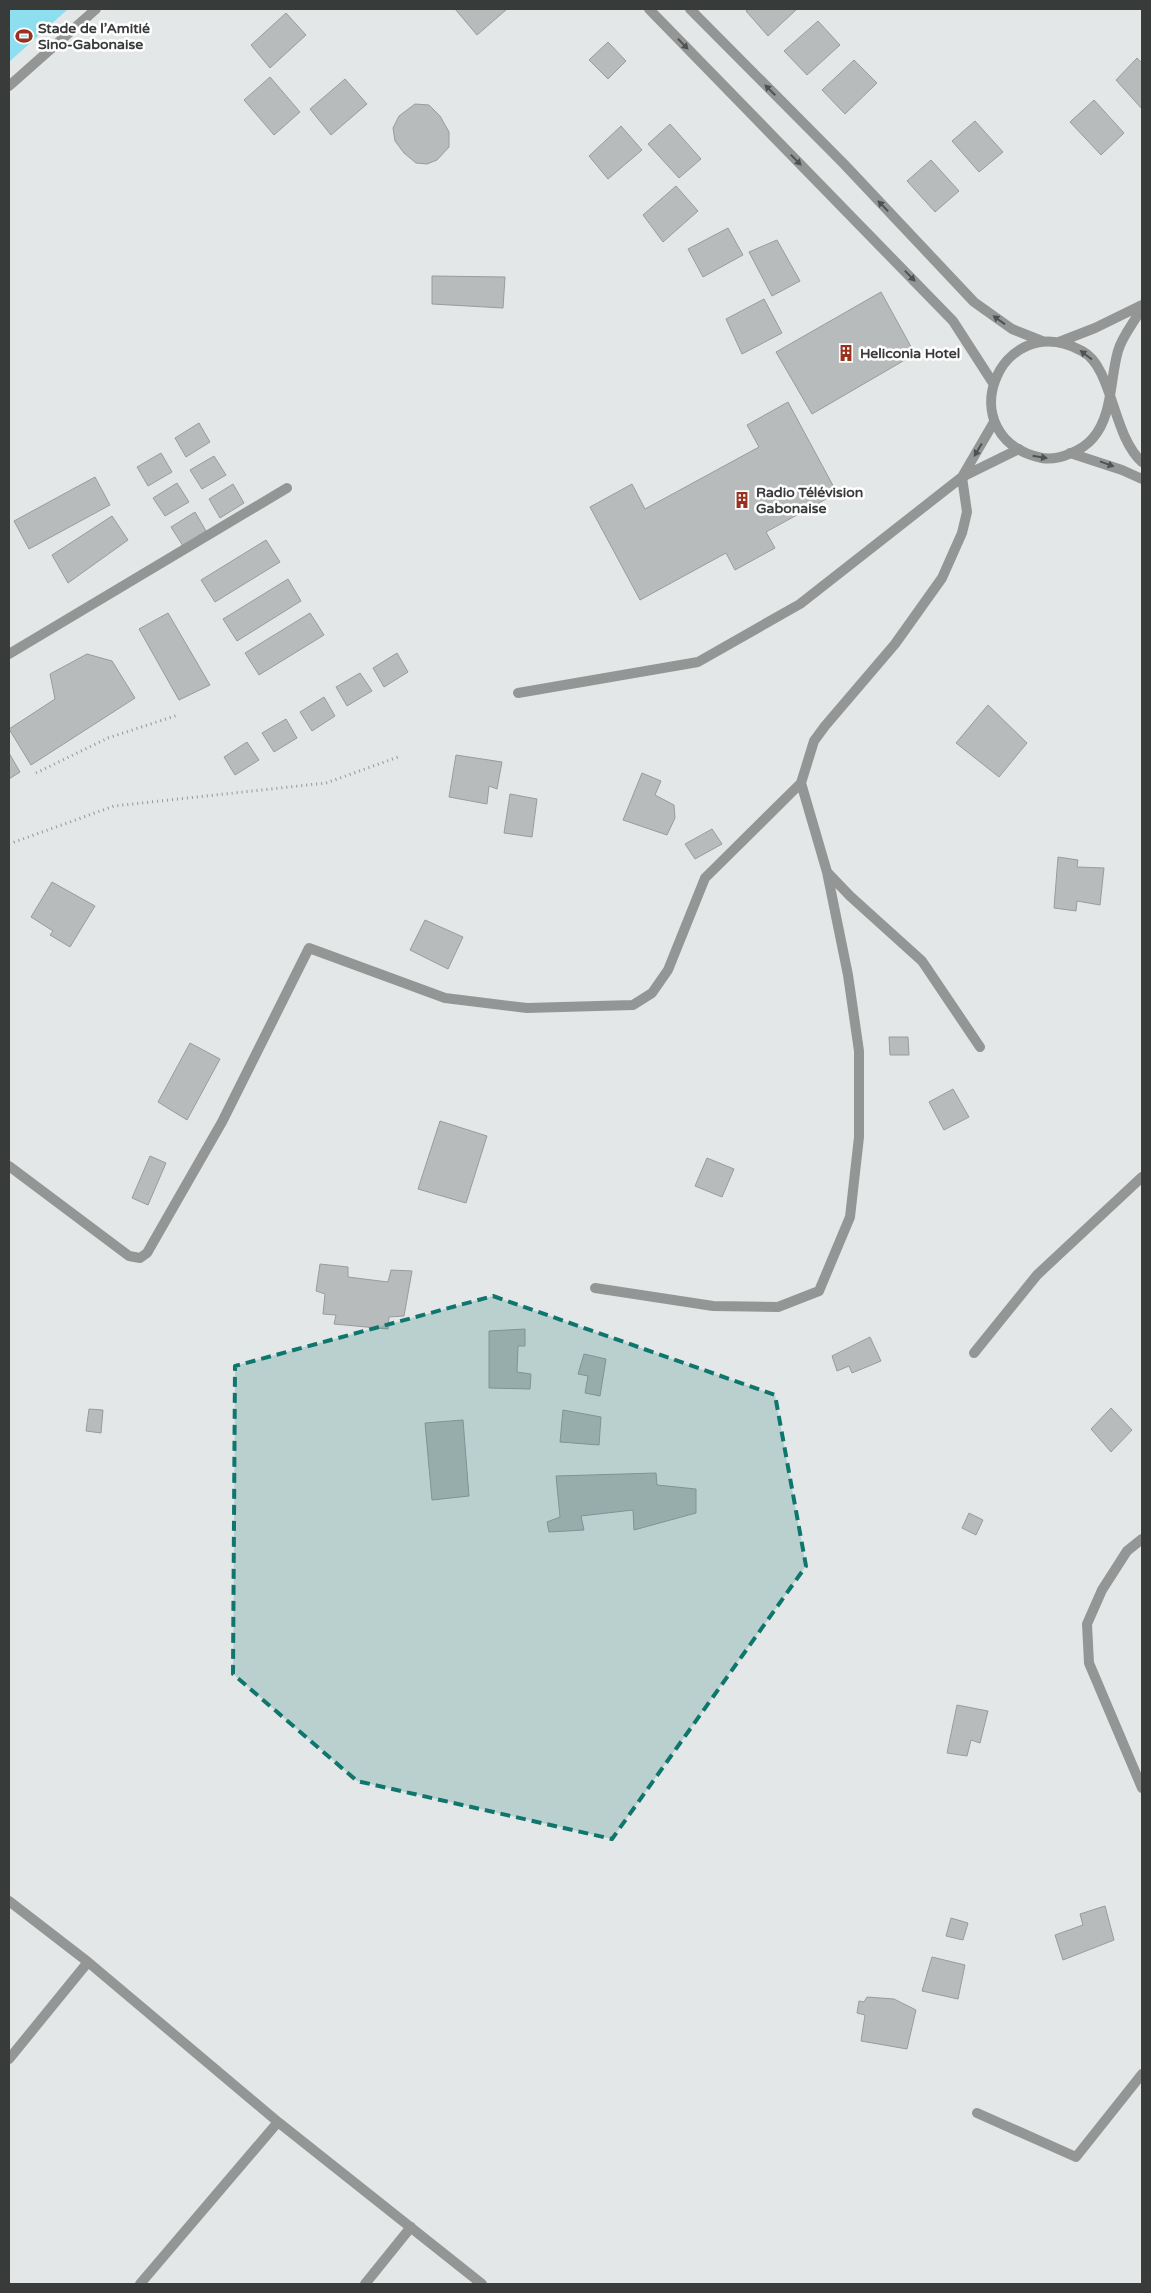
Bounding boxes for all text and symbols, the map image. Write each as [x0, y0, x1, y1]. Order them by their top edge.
place label: Stade de l’Amitié Sino-Gabonaise [38, 20, 150, 53]
sports icon: Stade de l’Amitié Sino-Gabonaise [14, 26, 34, 46]
one-way arrow [677, 37, 689, 49]
one-way arrow [764, 84, 776, 96]
one-way arrow [790, 154, 802, 166]
one-way arrow [877, 200, 889, 212]
one-way arrow [904, 270, 916, 282]
one-way arrow [993, 314, 1006, 325]
building icon: Heliconia Hotel [836, 343, 856, 363]
place label: Heliconia Hotel [860, 345, 960, 362]
one-way arrow [1079, 350, 1092, 360]
one-way arrow [974, 443, 983, 456]
one-way arrow [1033, 453, 1049, 461]
one-way arrow [1099, 461, 1114, 468]
place label: Radio Télévision Gabonaise [756, 484, 863, 517]
building icon: Radio Télévision Gabonaise [732, 490, 752, 510]

